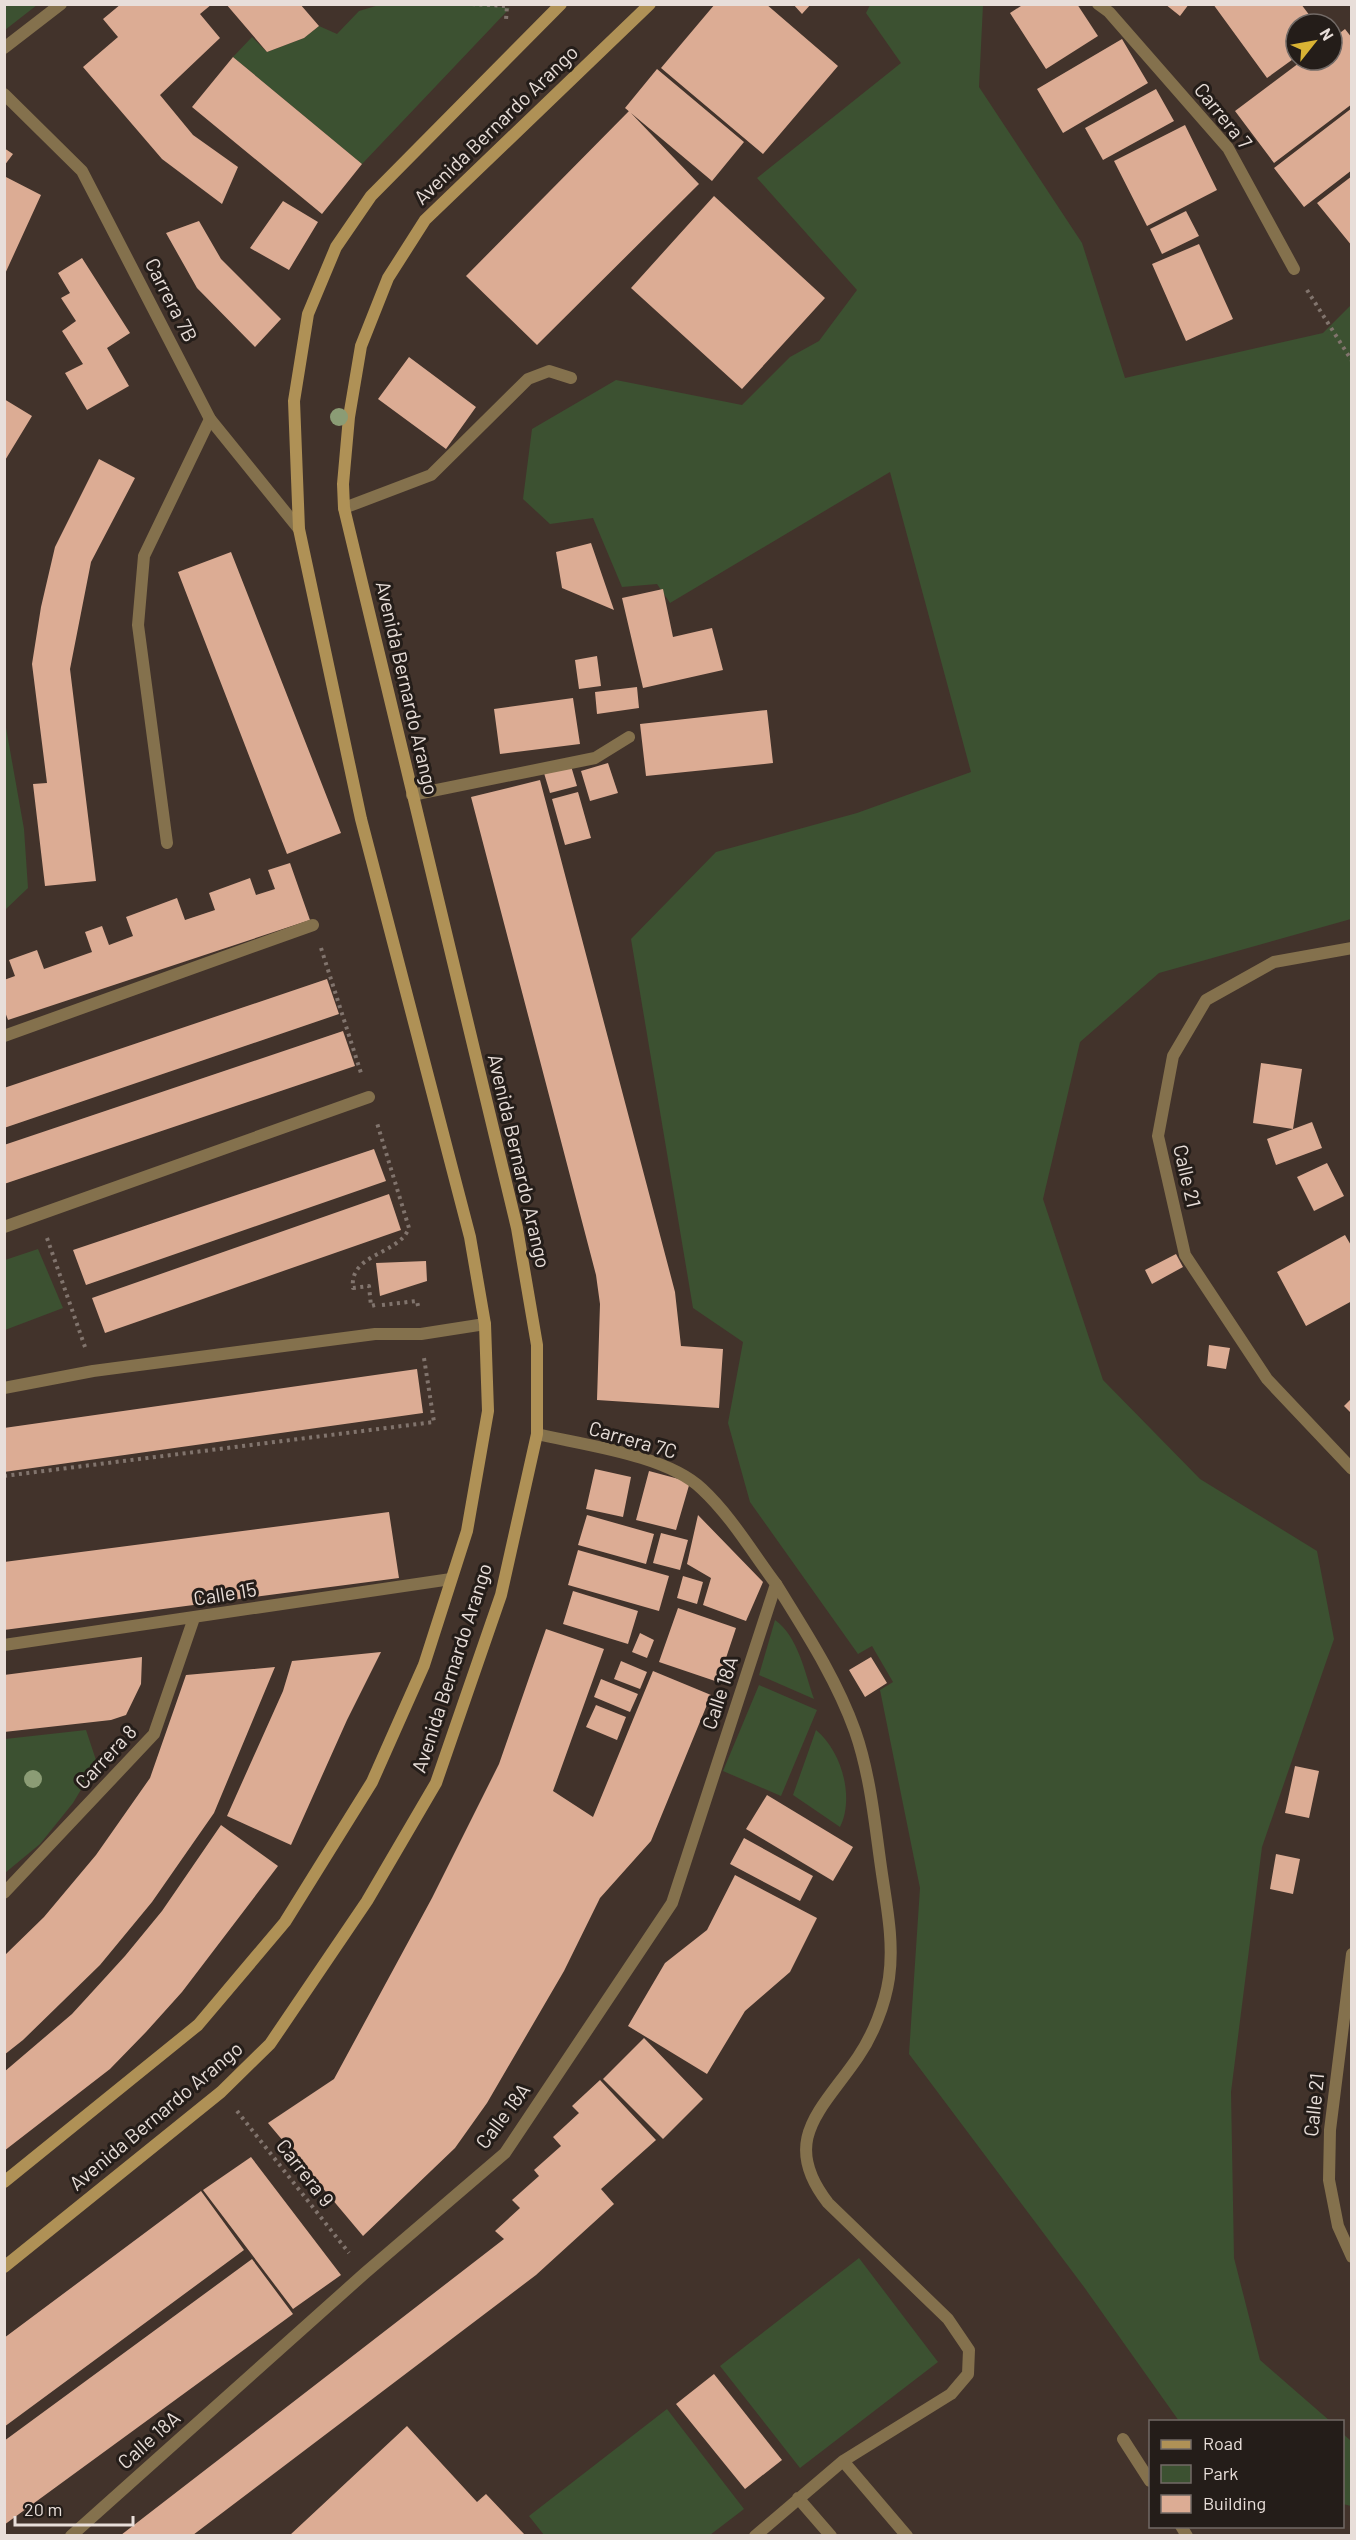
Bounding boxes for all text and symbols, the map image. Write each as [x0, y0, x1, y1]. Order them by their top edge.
north arrow [1284, 12, 1344, 72]
text: N [1316, 25, 1338, 43]
street label: Avenida Bernardo Arango [408, 40, 582, 209]
street label: Carrera 7 [1190, 77, 1258, 154]
street label: Carrera 7B [141, 254, 203, 345]
street label: Avenida Bernardo Arango [372, 578, 444, 797]
street label: Avenida Bernardo Arango [484, 1051, 556, 1270]
street label: Calle 21 [1169, 1142, 1207, 1209]
street label: Carrera 7C [587, 1415, 680, 1463]
street label: Avenida Bernardo Arango [406, 1560, 496, 1775]
street label: Calle 15 [192, 1576, 258, 1610]
street label: Calle 18A [696, 1653, 742, 1732]
street label: Carrera 8 [69, 1719, 141, 1793]
street label: Avenida Bernardo Arango [64, 2036, 247, 2195]
street label: Calle 21 [1298, 2072, 1328, 2138]
street label: Calle 18A [470, 2078, 535, 2153]
street label: Carrera 9 [272, 2134, 340, 2211]
street label: Calle 18A [112, 2405, 184, 2473]
legend [1149, 2420, 1344, 2528]
text: Road [1203, 2432, 1243, 2454]
text: Park [1203, 2462, 1238, 2484]
scale bar [15, 2489, 134, 2527]
text: Building [1203, 2492, 1266, 2514]
text: 20 m [24, 2498, 62, 2520]

